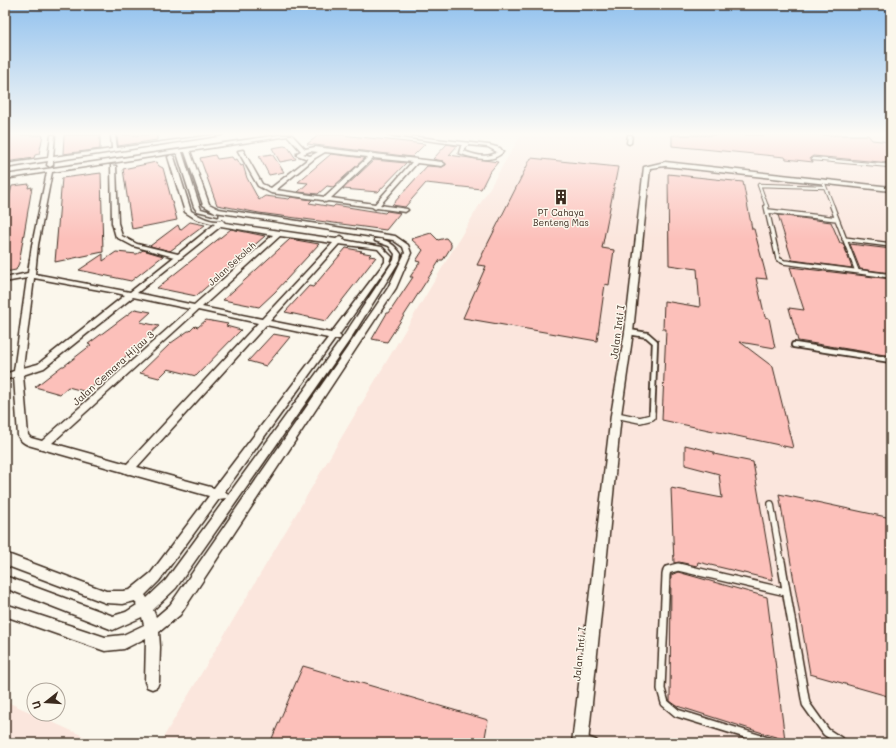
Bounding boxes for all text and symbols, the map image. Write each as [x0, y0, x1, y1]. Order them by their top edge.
building icon: PT Cahaya Benteng Mas [552, 188, 570, 206]
place label: PT Cahaya Benteng Mas [533, 207, 589, 228]
street label: Jalan Sekolah [206, 239, 258, 288]
street label: Jalan Inti I [606, 304, 628, 360]
street label: Jalan Cemara Hijau 3 [69, 327, 157, 408]
street label: Jalan Inti I [569, 626, 589, 682]
north arrow [26, 682, 66, 722]
text: U [28, 699, 44, 711]

